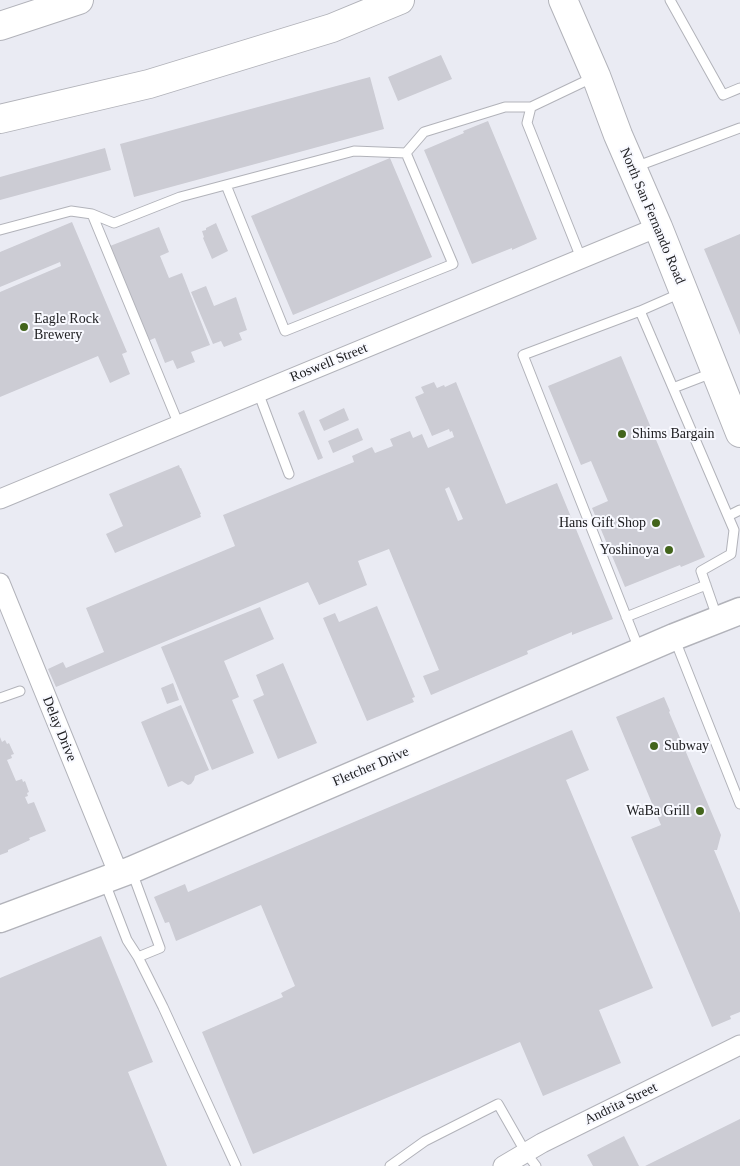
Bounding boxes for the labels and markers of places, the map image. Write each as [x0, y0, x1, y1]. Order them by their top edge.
place label: Eagle Rock Brewery [34, 311, 99, 344]
marker: Eagle Rock Brewery [18, 321, 30, 333]
place label: Shims Bargain [632, 426, 715, 442]
marker: Shims Bargain [616, 428, 628, 440]
place label: Hans Gift Shop [559, 515, 646, 531]
marker: Hans Gift Shop [650, 517, 662, 529]
place label: Yoshinoya [600, 542, 659, 558]
marker: Yoshinoya [663, 544, 675, 556]
place label: Subway [664, 738, 709, 754]
marker: Subway [648, 740, 660, 752]
place label: WaBa Grill [626, 803, 690, 819]
marker: WaBa Grill [694, 805, 706, 817]

